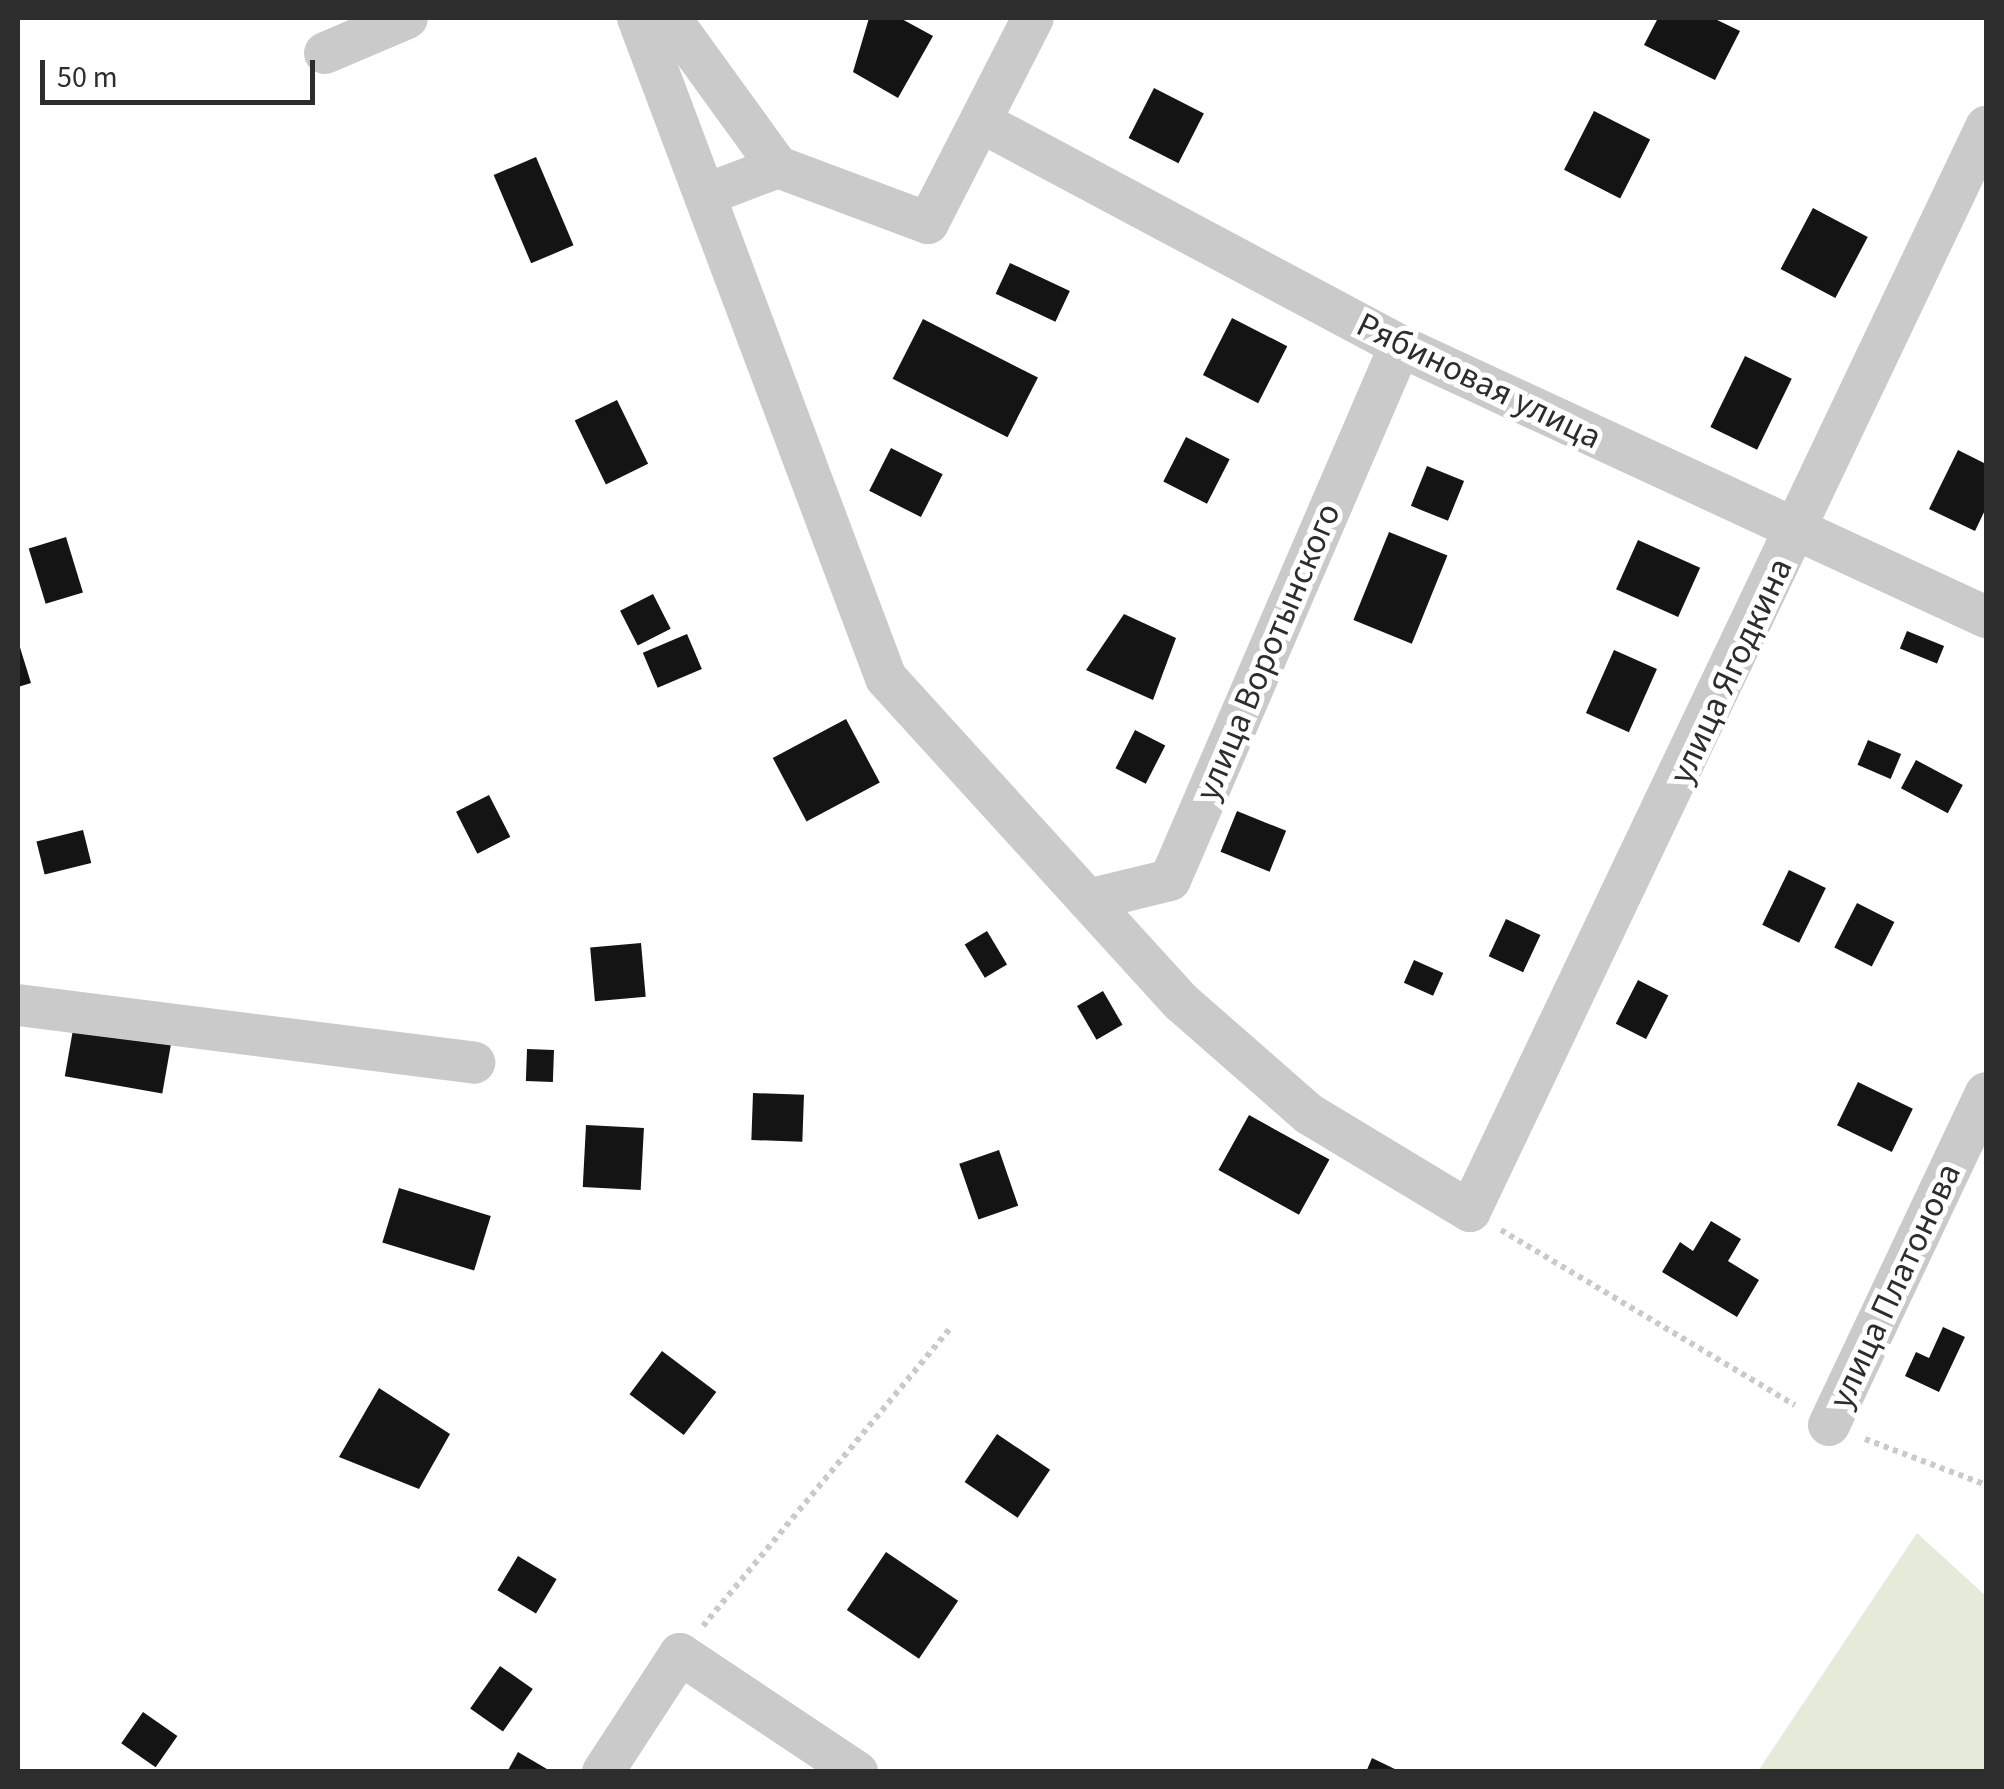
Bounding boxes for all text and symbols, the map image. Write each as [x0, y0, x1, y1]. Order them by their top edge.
scale bar [45, 40, 320, 102]
text: 50 m [57, 56, 118, 99]
street label: Рябиновая улица [1350, 304, 1608, 458]
street label: улица Воротынского [1186, 497, 1350, 807]
street label: улица Ягодкина [1660, 552, 1802, 790]
street label: улица Платонова [1820, 1157, 1970, 1415]

